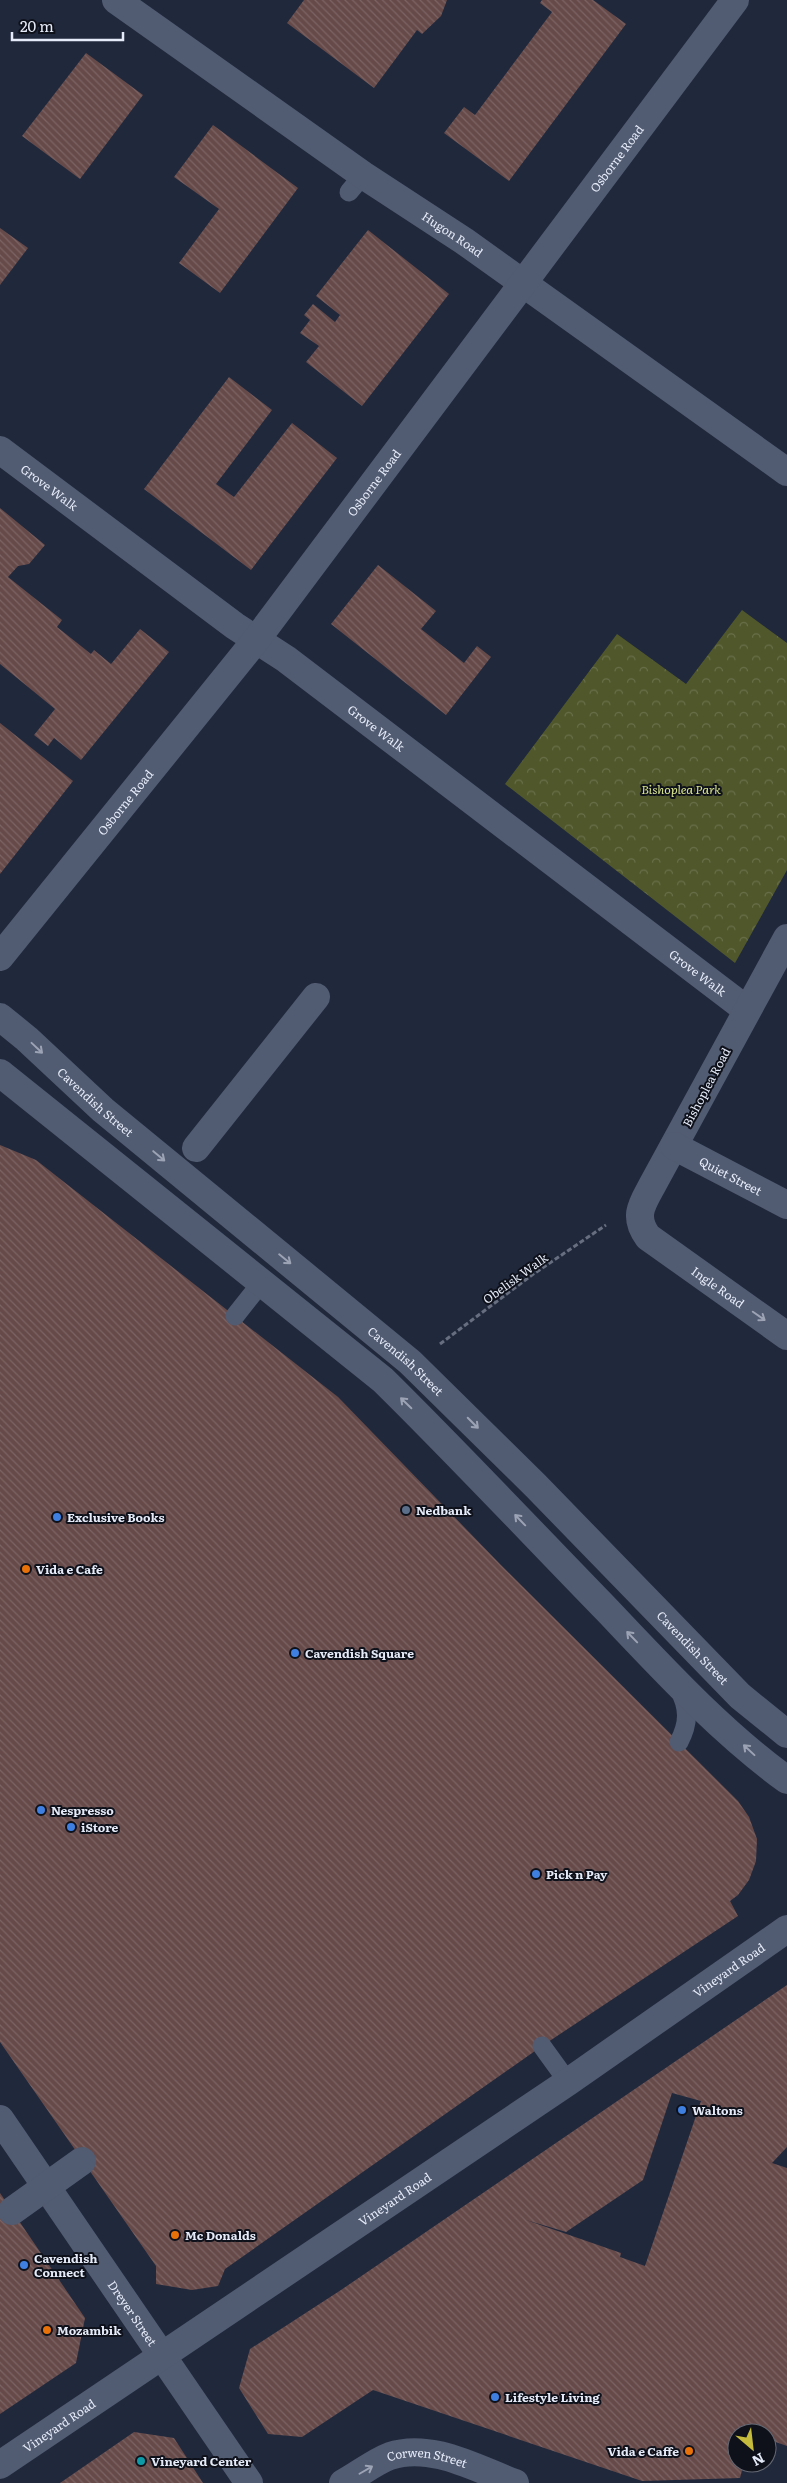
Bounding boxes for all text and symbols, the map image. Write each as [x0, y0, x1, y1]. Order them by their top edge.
scale bar [12, 10, 124, 42]
text: 20 m [20, 14, 54, 37]
street label: Osborne Road [585, 121, 648, 196]
street label: Hugon Road [418, 207, 487, 261]
street label: Osborne Road [343, 445, 405, 520]
street label: Grove Walk [17, 460, 83, 515]
street label: Grove Walk [344, 700, 409, 756]
street label: Osborne Road [93, 765, 158, 839]
park label: Bishoplea Park [641, 780, 721, 798]
street label: Grove Walk [666, 945, 731, 1001]
one-way arrow [31, 1042, 44, 1054]
street label: Bishoplea Road [678, 1044, 735, 1130]
street label: Cavendish Street [54, 1063, 138, 1141]
one-way arrow [152, 1150, 165, 1161]
street label: Quiet Street [696, 1152, 765, 1200]
street label: Obelisk Walk [479, 1248, 552, 1308]
one-way arrow [278, 1253, 291, 1265]
street label: Ingle Road [688, 1262, 749, 1312]
one-way arrow [752, 1311, 766, 1321]
street label: Cavendish Street [364, 1322, 448, 1400]
one-way arrow [400, 1397, 413, 1409]
one-way arrow [466, 1417, 478, 1429]
place label: Nedbank [416, 1501, 472, 1519]
marker: Nedbank [400, 1504, 412, 1516]
place label: Exclusive Books [67, 1508, 164, 1526]
marker: Exclusive Books [51, 1511, 63, 1523]
one-way arrow [514, 1513, 526, 1526]
place label: Vida e Cafe [36, 1560, 103, 1578]
marker: Vida e Cafe [20, 1563, 32, 1575]
street label: Cavendish Street [653, 1607, 733, 1689]
one-way arrow [626, 1631, 638, 1643]
place label: Cavendish Square [305, 1644, 414, 1662]
marker: Cavendish Square [289, 1647, 301, 1659]
one-way arrow [742, 1744, 755, 1756]
place label: Nespresso [51, 1801, 114, 1819]
marker: Nespresso [35, 1804, 47, 1816]
place label: iStore [81, 1818, 119, 1836]
marker: iStore [65, 1821, 77, 1833]
place label: Pick n Pay [546, 1865, 608, 1883]
marker: Pick n Pay [530, 1868, 542, 1880]
street label: Vineyard Road [689, 1938, 769, 2001]
place label: Waltons [692, 2101, 743, 2119]
marker: Waltons [676, 2104, 688, 2116]
street label: Vineyard Road [355, 2168, 435, 2230]
place label: Mc Donalds [185, 2226, 256, 2244]
marker: Mc Donalds [169, 2229, 181, 2241]
place label: Cavendish Connect [34, 2249, 98, 2281]
marker: Cavendish Connect [18, 2259, 30, 2271]
street label: Dreyer Street [104, 2277, 162, 2350]
place label: Mozambik [57, 2321, 122, 2339]
marker: Mozambik [41, 2324, 53, 2336]
place label: Lifestyle Living [505, 2388, 601, 2406]
marker: Lifestyle Living [489, 2391, 501, 2403]
street label: Vineyard Road [19, 2394, 99, 2456]
north arrow [727, 2423, 777, 2473]
place label: Vida e Caffe [608, 2442, 679, 2460]
street label: Corwen Street [384, 2443, 470, 2472]
marker: Vida e Caffe [683, 2445, 695, 2457]
text: N [748, 2449, 768, 2472]
place label: Vineyard Center [151, 2452, 252, 2470]
marker: Vineyard Center [135, 2455, 147, 2467]
one-way arrow [359, 2464, 373, 2474]

